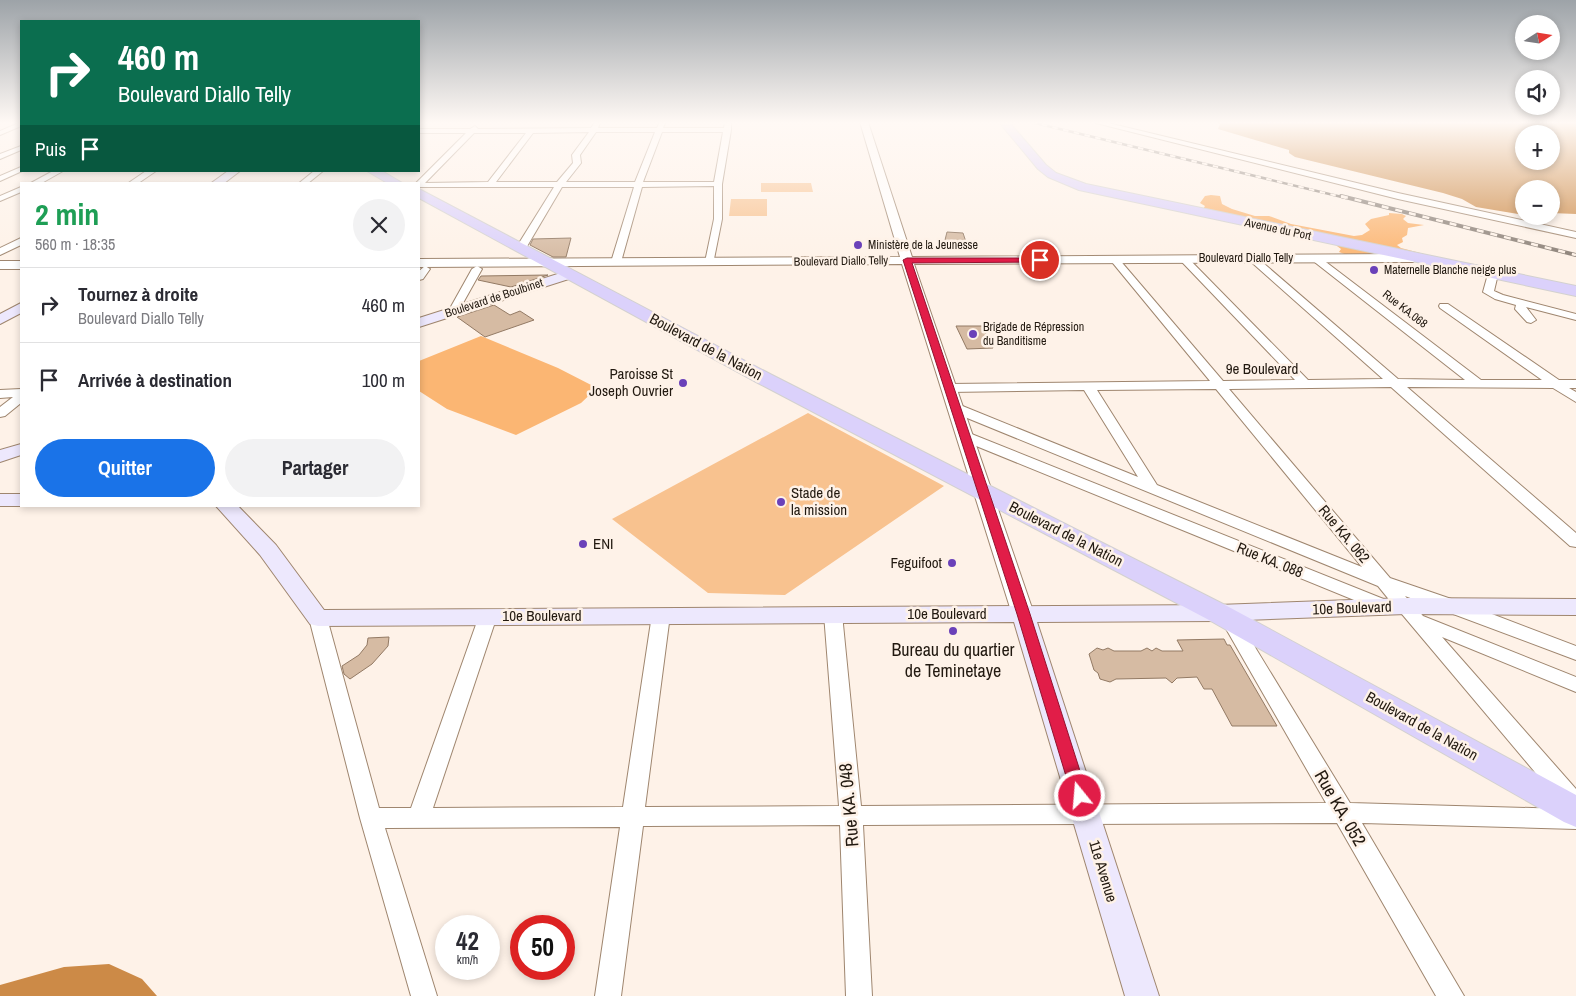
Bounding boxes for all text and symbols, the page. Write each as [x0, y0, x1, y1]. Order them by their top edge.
north arrow [1515, 15, 1560, 60]
map controls [1515, 15, 1560, 225]
text: 460 m [118, 34, 199, 81]
icon: right [35, 40, 100, 105]
button: sound [1515, 70, 1560, 115]
text: Boulevard Diallo Telly [118, 79, 291, 109]
button: + [1515, 125, 1560, 170]
icon: arrive [76, 135, 104, 163]
text: Puis [35, 136, 66, 162]
button: − [1515, 180, 1560, 225]
text: 2 min [35, 194, 99, 234]
button: close [353, 199, 405, 251]
street label: Avenue du Port [1242, 214, 1313, 244]
text: 560 m · 18:35 [35, 233, 115, 255]
place label: Ministère de la Jeunesse [868, 237, 978, 253]
marker: Ministère de la Jeunesse [852, 239, 864, 251]
pin [1019, 239, 1061, 281]
icon: arrive [1026, 246, 1054, 274]
street label: Boulevard Diallo Telly [1199, 250, 1293, 266]
street label: Boulevard Diallo Telly [794, 252, 888, 270]
place label: Maternelle Blanche neige plus [1384, 262, 1516, 278]
marker: Maternelle Blanche neige plus [1368, 264, 1380, 276]
street label: Boulevard de Boulbinet [443, 275, 545, 321]
text: Tournez à droite [78, 281, 198, 307]
street label: Rue KA.068 [1379, 286, 1431, 332]
icon: right [35, 291, 63, 319]
text: 460 m [362, 292, 405, 318]
text: Boulevard Diallo Telly [78, 307, 204, 329]
street label: Boulevard de la Nation [646, 308, 766, 385]
place label: Brigade de Répression du Banditisme [983, 319, 1084, 349]
marker: Brigade de Répression du Banditisme [967, 328, 979, 340]
street label: 9e Boulevard [1226, 358, 1298, 379]
place label: Paroisse St Joseph Ouvrier [589, 363, 674, 401]
icon: arrive [35, 366, 63, 394]
text: Arrivée à destination [78, 367, 232, 393]
text: 100 m [362, 367, 405, 393]
marker: Paroisse St Joseph Ouvrier [677, 377, 689, 389]
button: Quitter [35, 439, 215, 497]
button: Partager [225, 439, 405, 497]
place label: Stade de la mission [791, 482, 847, 520]
marker: Stade de la mission [775, 496, 787, 508]
street label: Boulevard de la Nation [1006, 496, 1127, 571]
street label: Rue KA. 062 [1314, 500, 1375, 567]
place label: ENI [593, 533, 614, 554]
street label: Rue KA. 088 [1234, 537, 1307, 582]
marker: ENI [577, 538, 589, 550]
place label: Feguifoot [891, 552, 943, 573]
marker: Feguifoot [946, 557, 958, 569]
street label: 10e Boulevard [1312, 596, 1392, 619]
street label: 10e Boulevard [907, 603, 987, 624]
street label: 10e Boulevard [502, 605, 582, 626]
marker: Bureau du quartier de Teminetaye [947, 625, 959, 637]
place label: Bureau du quartier de Teminetaye [891, 637, 1015, 683]
street label: Boulevard de la Nation [1362, 686, 1482, 765]
street label: Rue KA. 048 [832, 762, 865, 848]
street label: Rue KA. 052 [1309, 765, 1372, 850]
position arrow [1053, 769, 1105, 821]
street label: 11e Avenue [1084, 837, 1123, 905]
speed limit sign: 50 [510, 915, 575, 980]
text: 42 [456, 924, 479, 958]
text: km/h [457, 952, 478, 968]

